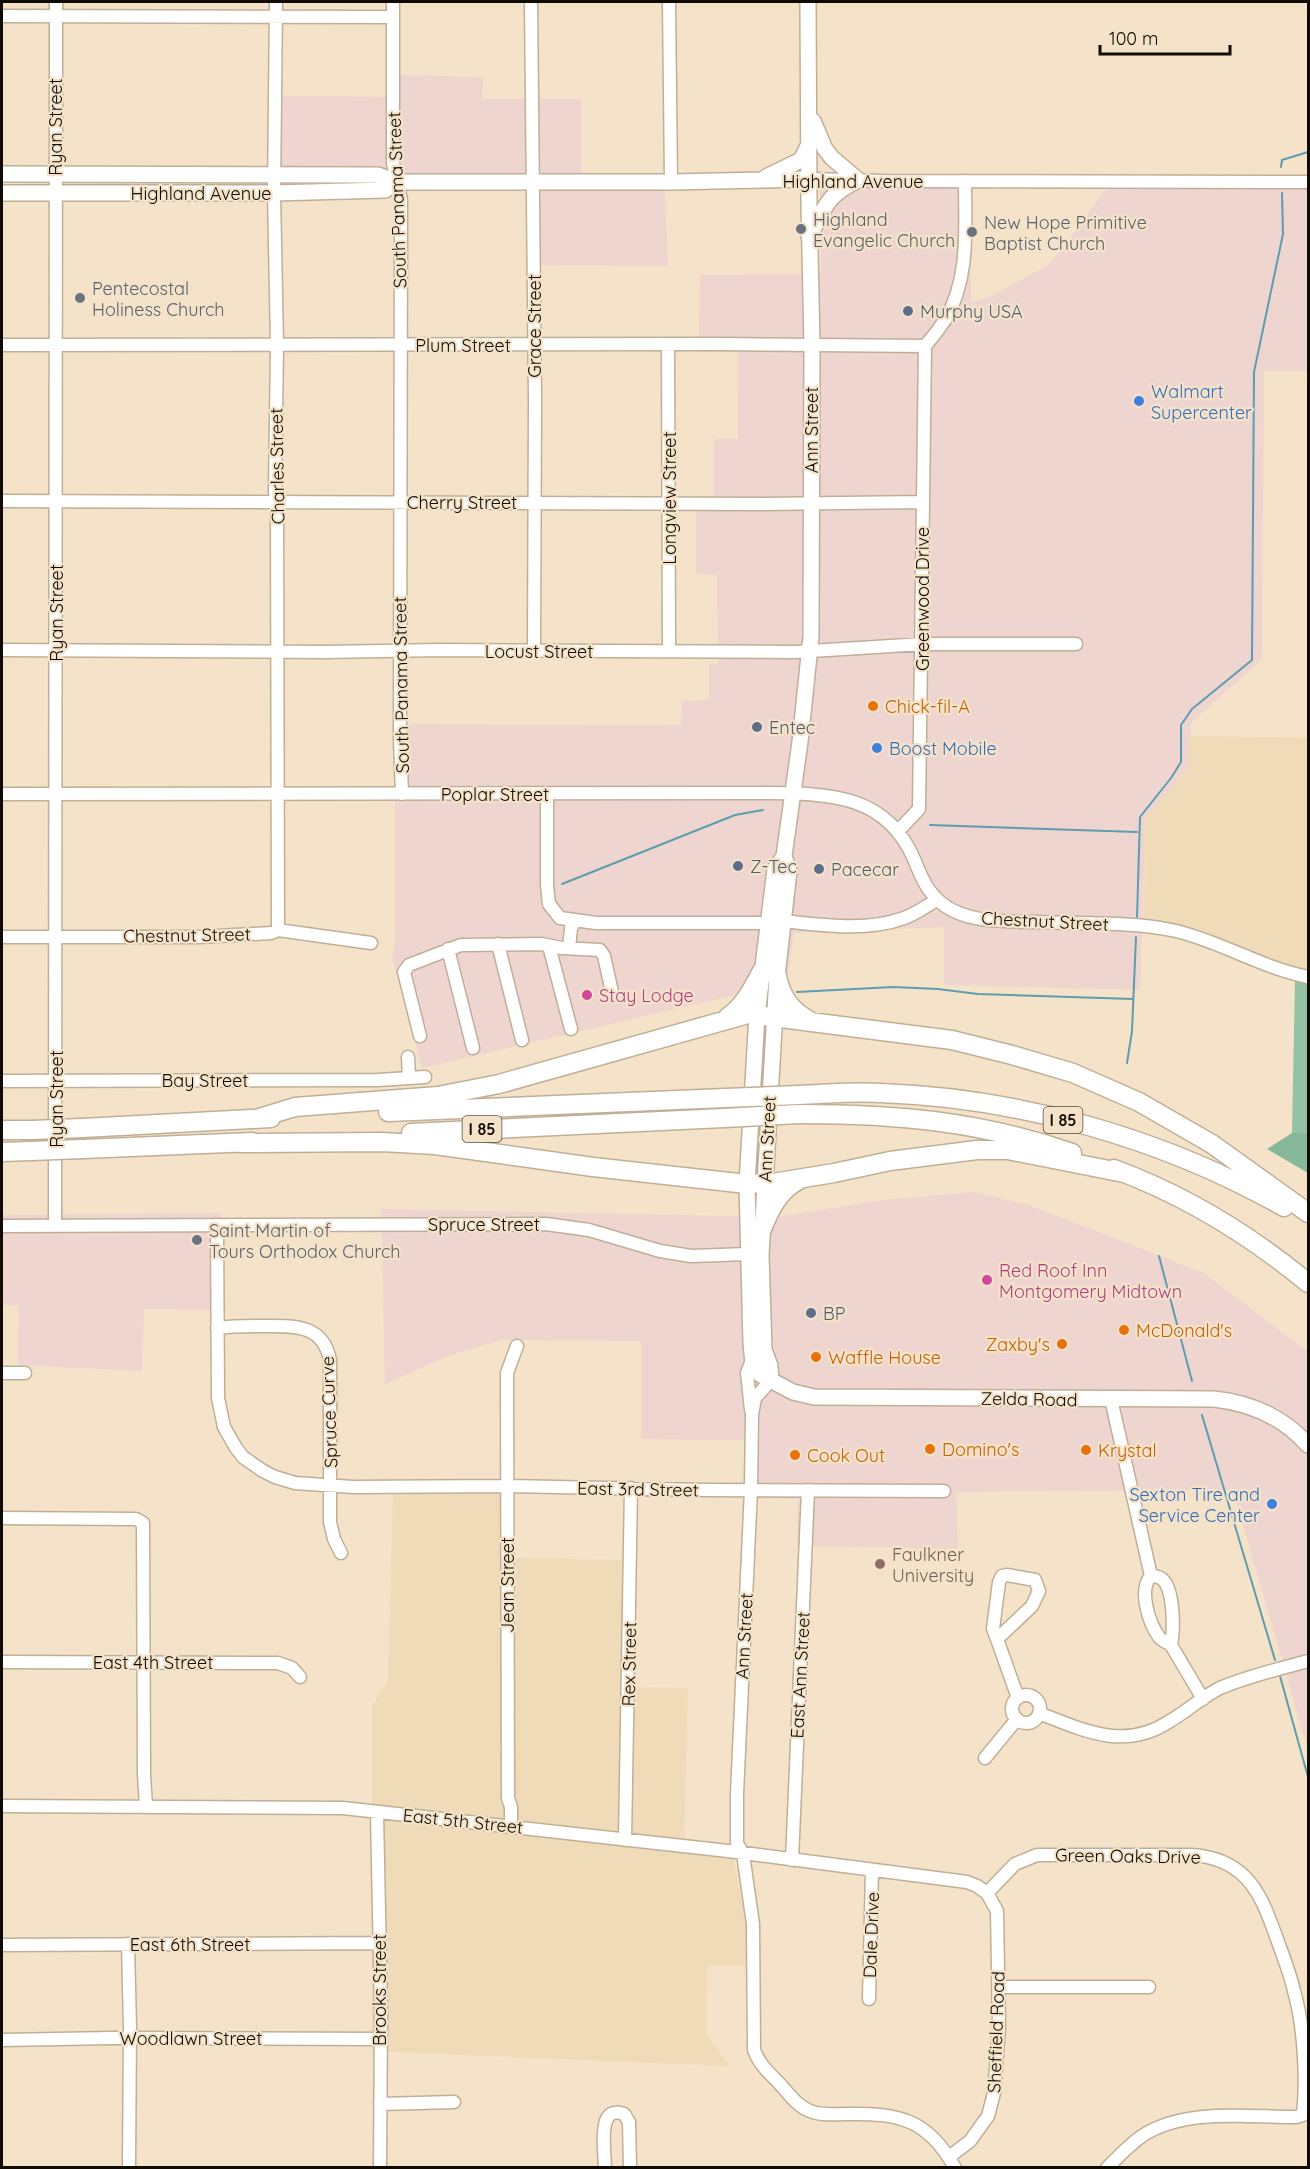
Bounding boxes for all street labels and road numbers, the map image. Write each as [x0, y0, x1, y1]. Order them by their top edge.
street label: Ryan Street [44, 78, 67, 176]
street label: South Panama Street [382, 111, 412, 289]
street label: Highland Avenue [782, 170, 924, 193]
street label: Highland Avenue [130, 182, 272, 205]
street label: Grace Street [523, 274, 546, 378]
street label: Plum Street [415, 334, 511, 357]
street label: Ann Street [800, 387, 823, 473]
street label: Charles Street [264, 408, 290, 524]
street label: Longview Street [658, 431, 681, 565]
street label: Cherry Street [407, 491, 517, 514]
street label: Greenwood Drive [911, 527, 934, 671]
street label: Ryan Street [45, 564, 68, 662]
street label: South Panama Street [388, 596, 414, 774]
street label: Locust Street [485, 640, 593, 663]
street label: Poplar Street [441, 783, 549, 806]
street label: Chestnut Street [981, 906, 1109, 936]
street label: Chestnut Street [123, 922, 251, 948]
street label: Ryan Street [45, 1050, 68, 1148]
street label: Bay Street [162, 1069, 248, 1092]
street label: Ann Street [753, 1095, 781, 1183]
road number: I 85 [1044, 1107, 1082, 1133]
road number: I 85 [462, 1116, 502, 1142]
street label: Spruce Street [428, 1213, 540, 1236]
street label: Spruce Curve [316, 1356, 342, 1468]
street label: Zelda Road [980, 1387, 1078, 1411]
street label: East 3rd Street [577, 1476, 699, 1502]
street label: Jean Street [496, 1537, 519, 1633]
street label: Ann Street [730, 1592, 758, 1680]
street label: East Ann Street [785, 1611, 815, 1739]
street label: Rex Street [617, 1621, 641, 1707]
street label: East 4th Street [93, 1651, 213, 1674]
street label: East 5th Street [402, 1803, 524, 1839]
street label: Green Oaks Drive [1055, 1843, 1201, 1869]
street label: Dale Drive [858, 1892, 884, 1978]
street label: East 6th Street [130, 1933, 250, 1956]
street label: Brooks Street [368, 1934, 391, 2046]
street label: Sheffield Road [982, 1971, 1010, 2093]
street label: Woodlawn Street [120, 2027, 262, 2050]

